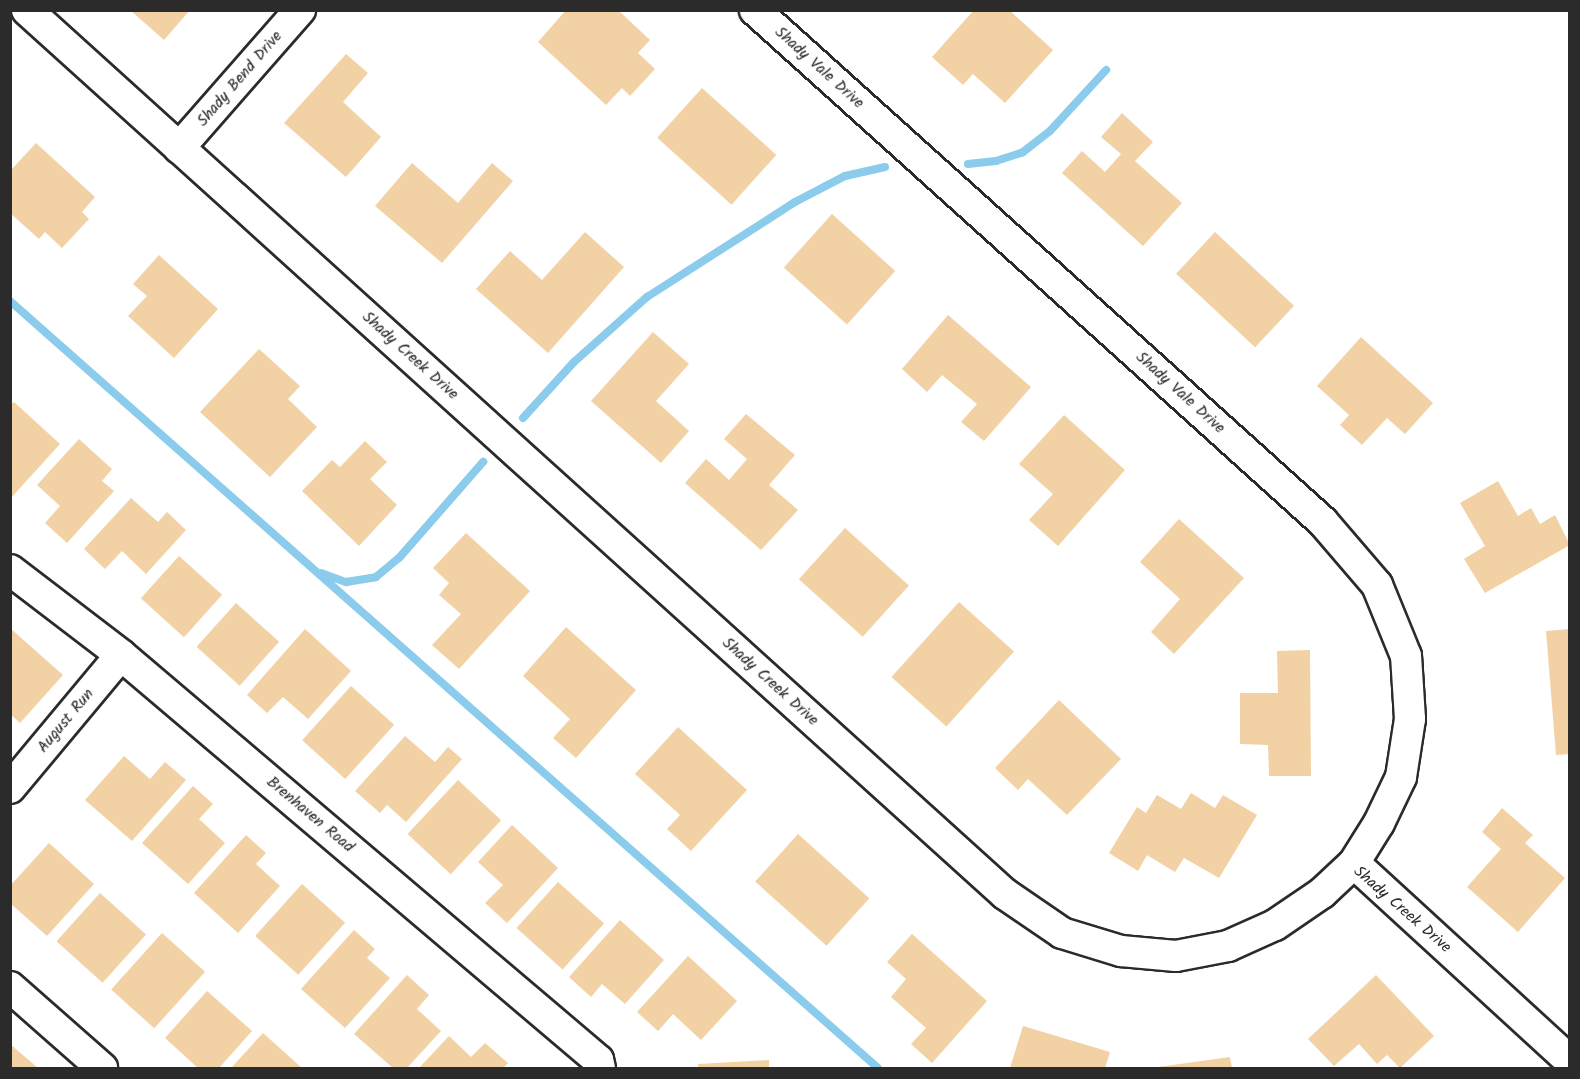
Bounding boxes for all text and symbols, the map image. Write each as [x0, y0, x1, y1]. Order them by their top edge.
street label: Shady Vale Drive [770, 23, 868, 113]
street label: Shady Bend Drive [193, 27, 287, 131]
street label: Shady Creek Drive [358, 308, 462, 404]
street label: Shady Vale Drive [1131, 348, 1229, 438]
street label: Shady Creek Drive [718, 634, 822, 730]
street label: August Run [34, 685, 98, 757]
street label: Brenhaven Road [262, 773, 358, 857]
street label: Shady Creek Drive [1349, 862, 1455, 958]

